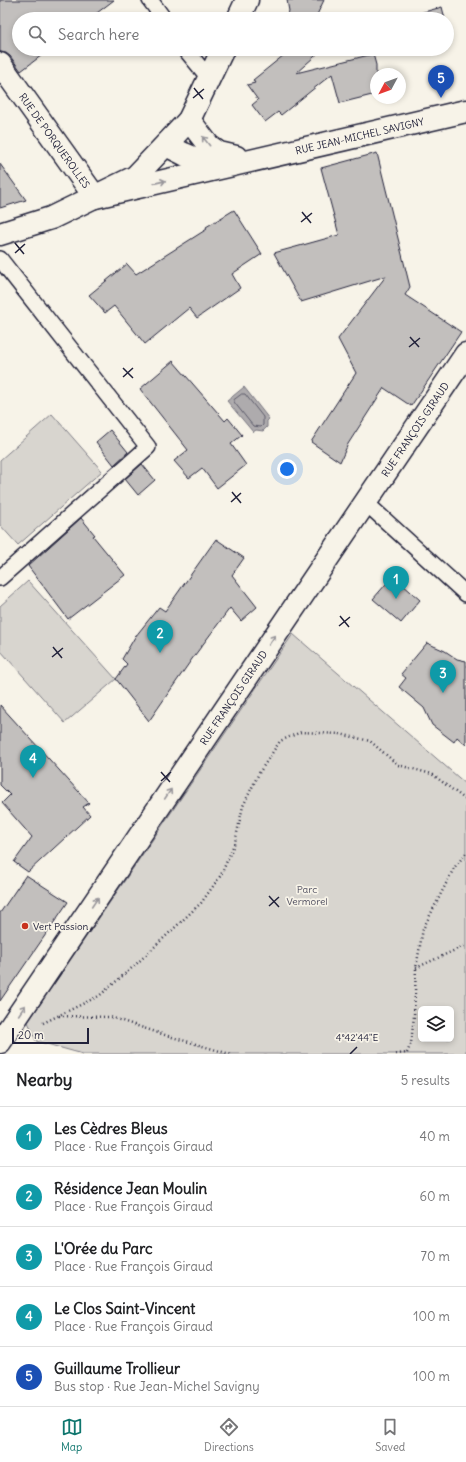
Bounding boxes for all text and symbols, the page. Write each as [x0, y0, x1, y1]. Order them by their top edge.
search box [12, 12, 454, 56]
icon: search [26, 23, 48, 45]
text: Search here [58, 25, 139, 44]
pin: 5 [428, 65, 454, 98]
north arrow [370, 68, 406, 104]
street label: RUE DE PORQUEROLLES [16, 91, 93, 191]
street label: RUE JEAN-MICHEL SAVIGNY [294, 115, 426, 157]
one-way arrow [202, 136, 210, 147]
one-way arrow [153, 178, 166, 186]
street label: RUE FRANÇOIS GIRAUD [379, 380, 452, 479]
your location [277, 459, 297, 479]
pin: 1 [383, 566, 409, 599]
pin: 2 [147, 620, 173, 653]
one-way arrow [268, 635, 276, 646]
street label: RUE FRANÇOIS GIRAUD [197, 648, 270, 748]
pin: 3 [430, 660, 456, 693]
pin: 4 [20, 745, 46, 778]
one-way arrow [164, 789, 172, 800]
park label: Parc Vermorel [286, 883, 328, 908]
one-way arrow [91, 897, 99, 908]
place label: Vert Passion [33, 920, 89, 933]
marker: Vert Passion [20, 921, 30, 931]
one-way arrow [18, 1004, 26, 1015]
map controls [418, 1006, 454, 1042]
button: layers [418, 1006, 454, 1042]
scale bar [12, 1026, 89, 1045]
text: 20 m [18, 1028, 44, 1042]
text: 4°42'44"E [336, 1031, 378, 1044]
text: Nearby [16, 1069, 72, 1091]
text: 5 results [401, 1072, 450, 1089]
text: Les Cèdres Bleus [54, 1119, 168, 1138]
text: 1 [26, 1128, 32, 1145]
text: 40 m [419, 1128, 450, 1145]
text: Place · Rue François Giraud [54, 1138, 213, 1155]
text: Résidence Jean Moulin [54, 1179, 207, 1198]
text: 2 [25, 1188, 33, 1205]
text: 60 m [419, 1188, 450, 1205]
text: Place · Rue François Giraud [54, 1198, 213, 1215]
text: L'Orée du Parc [54, 1239, 153, 1258]
text: 3 [25, 1248, 33, 1265]
text: 70 m [421, 1248, 450, 1265]
text: Place · Rue François Giraud [54, 1258, 213, 1275]
text: Le Clos Saint-Vincent [54, 1299, 195, 1318]
text: 4 [25, 1308, 33, 1325]
text: 100 m [413, 1308, 450, 1325]
text: Place · Rue François Giraud [54, 1318, 213, 1335]
text: Guillaume Trollieur [54, 1359, 180, 1378]
text: 5 [25, 1368, 33, 1385]
text: 100 m [413, 1368, 450, 1385]
text: Bus stop · Rue Jean-Michel Savigny [54, 1378, 260, 1395]
tab: Map [61, 1416, 83, 1454]
tab: Directions [204, 1416, 254, 1454]
tab: Saved [375, 1416, 405, 1454]

